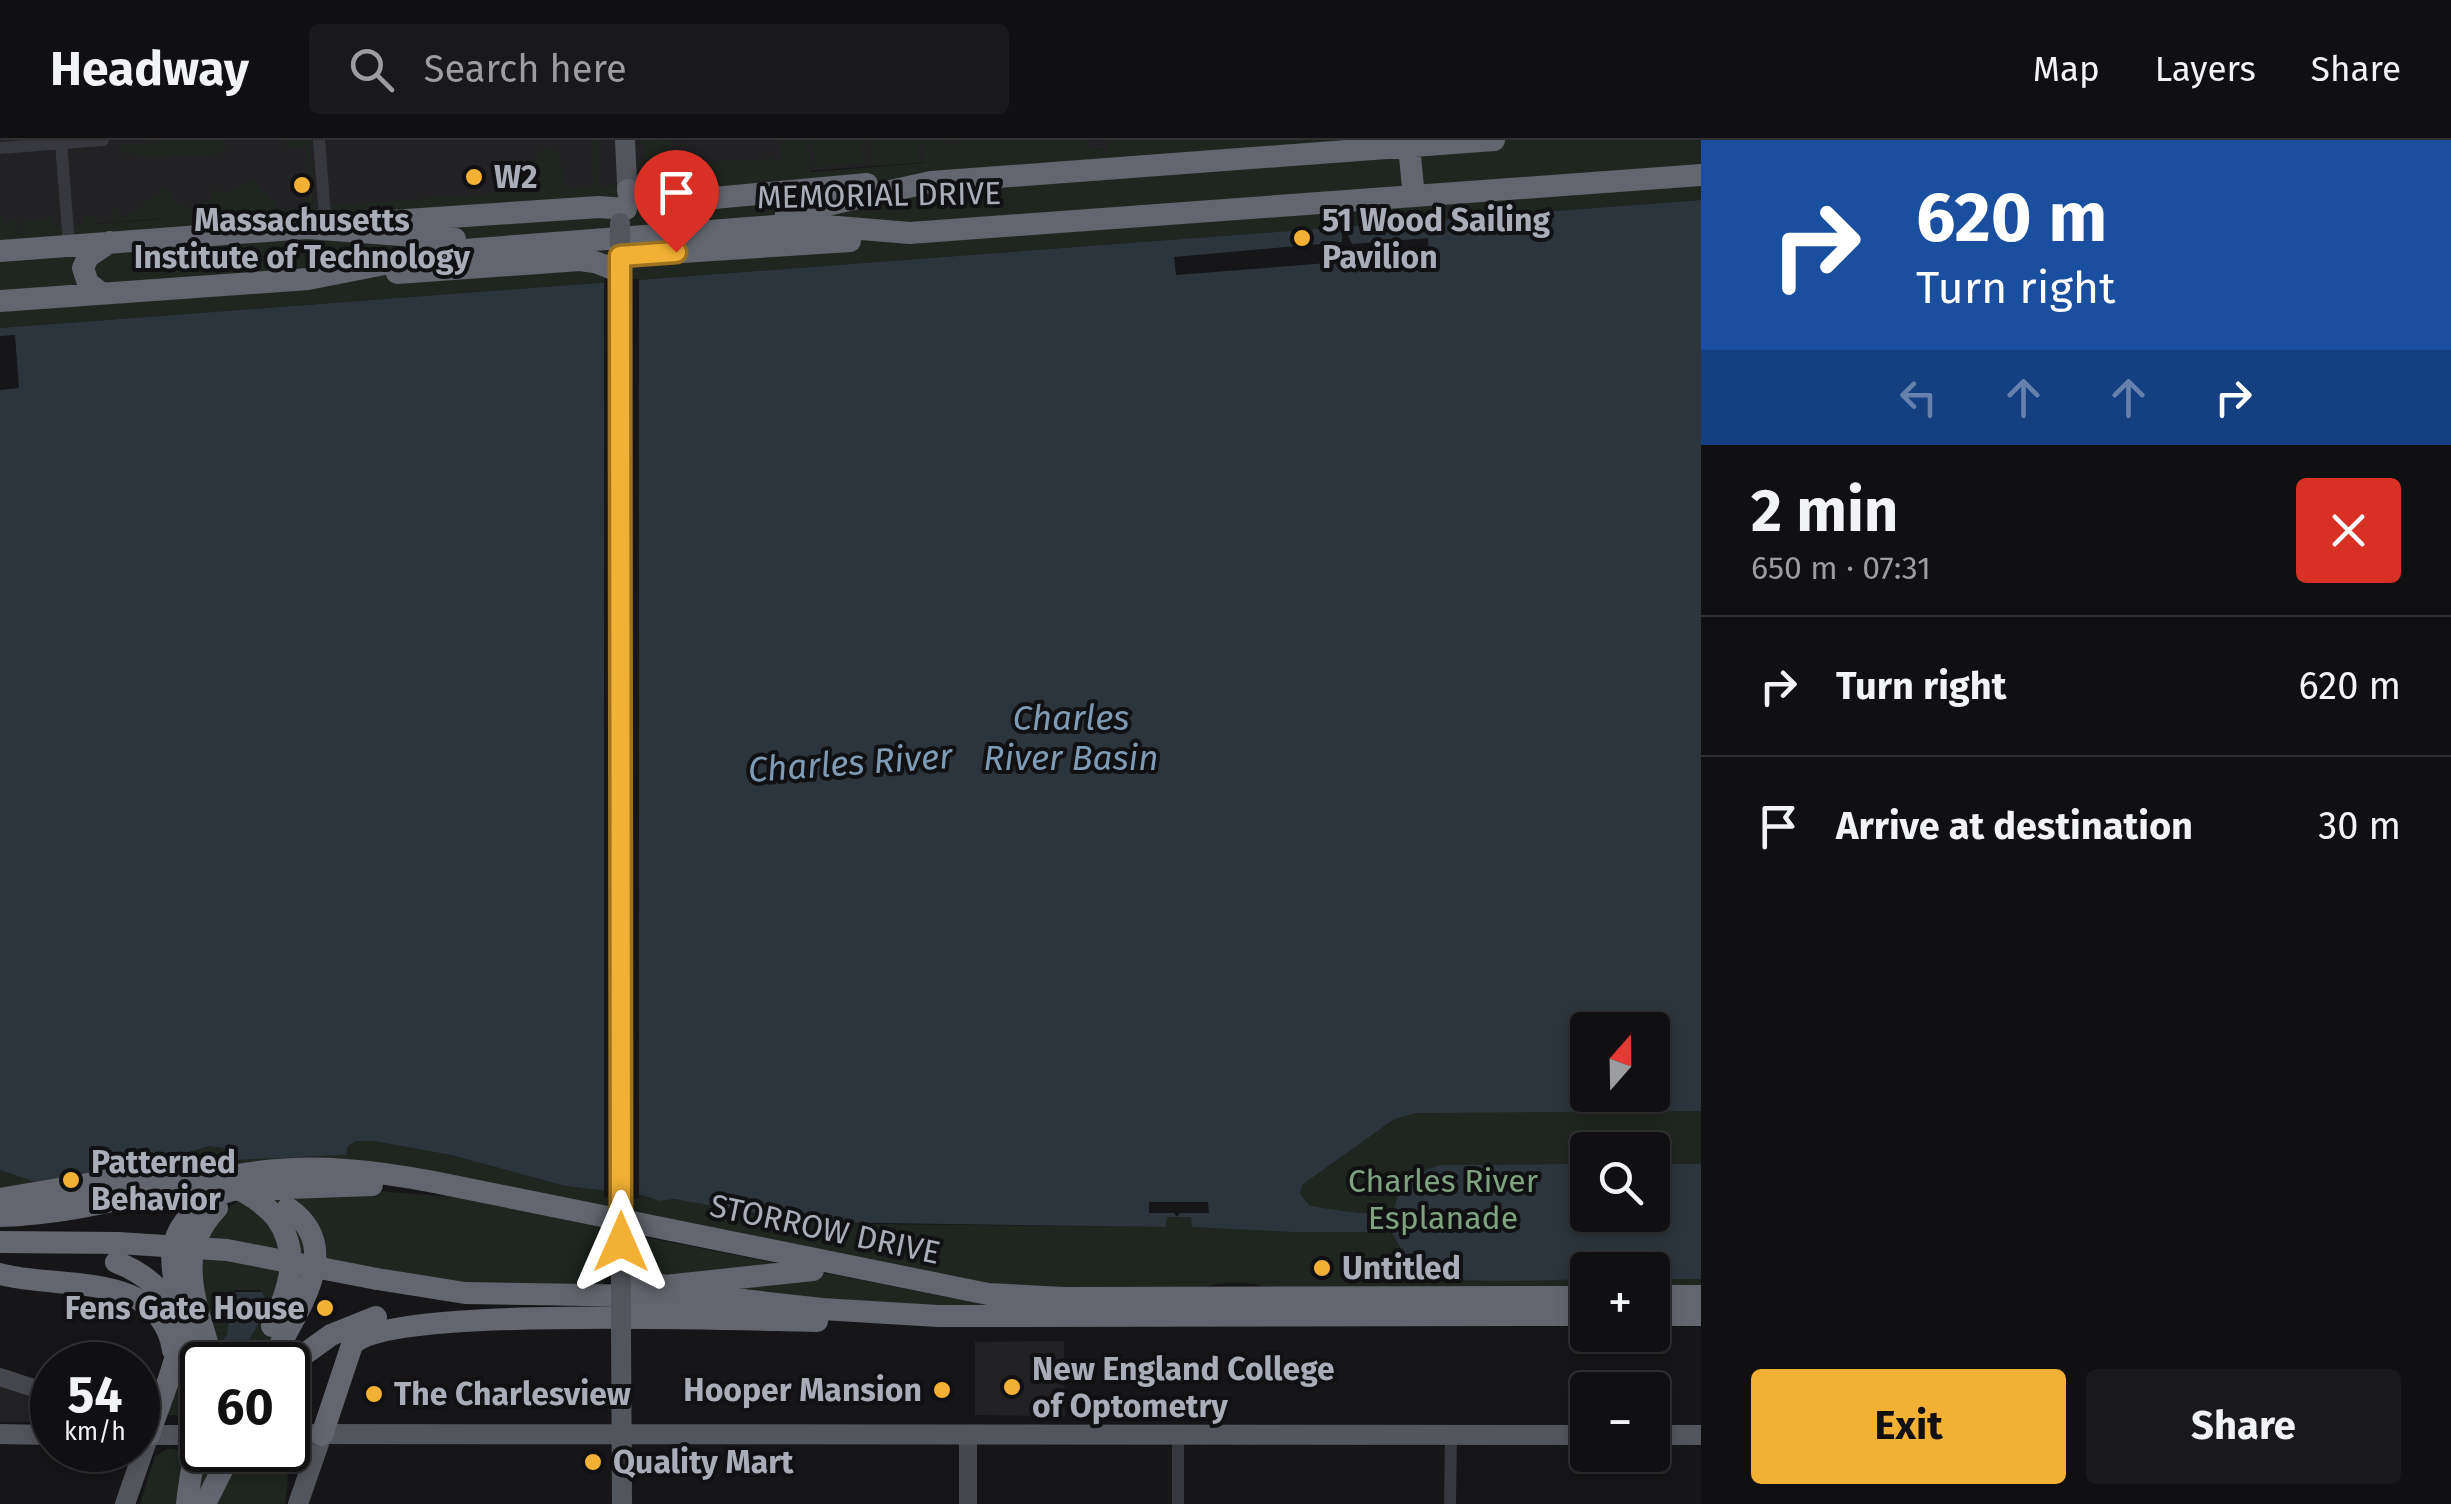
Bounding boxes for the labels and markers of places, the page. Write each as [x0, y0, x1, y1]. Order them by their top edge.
pin [634, 150, 719, 253]
place label: W2 [494, 158, 538, 196]
marker: W2 [463, 166, 485, 188]
marker: Massachusetts Institute of Technology [291, 174, 313, 196]
place label: Massachusetts Institute of Technology [134, 201, 471, 276]
place label: 51 Wood Sailing Pavilion [1322, 201, 1551, 276]
marker: 51 Wood Sailing Pavilion [1291, 227, 1313, 249]
place label: Patterned Behavior [91, 1143, 236, 1218]
marker: Patterned Behavior [60, 1169, 82, 1191]
place label: Untitled [1342, 1249, 1461, 1287]
marker: Untitled [1311, 1257, 1333, 1279]
place label: Fens Gate House [65, 1289, 305, 1327]
marker: Fens Gate House [314, 1297, 336, 1319]
place label: New England College of Optometry [1032, 1350, 1335, 1425]
place label: Hooper Mansion [683, 1371, 922, 1409]
place label: The Charlesview [394, 1375, 631, 1413]
marker: New England College of Optometry [1001, 1376, 1023, 1398]
marker: Hooper Mansion [931, 1379, 953, 1401]
marker: The Charlesview [363, 1383, 385, 1405]
place label: Quality Mart [613, 1443, 794, 1481]
marker: Quality Mart [582, 1451, 604, 1473]

